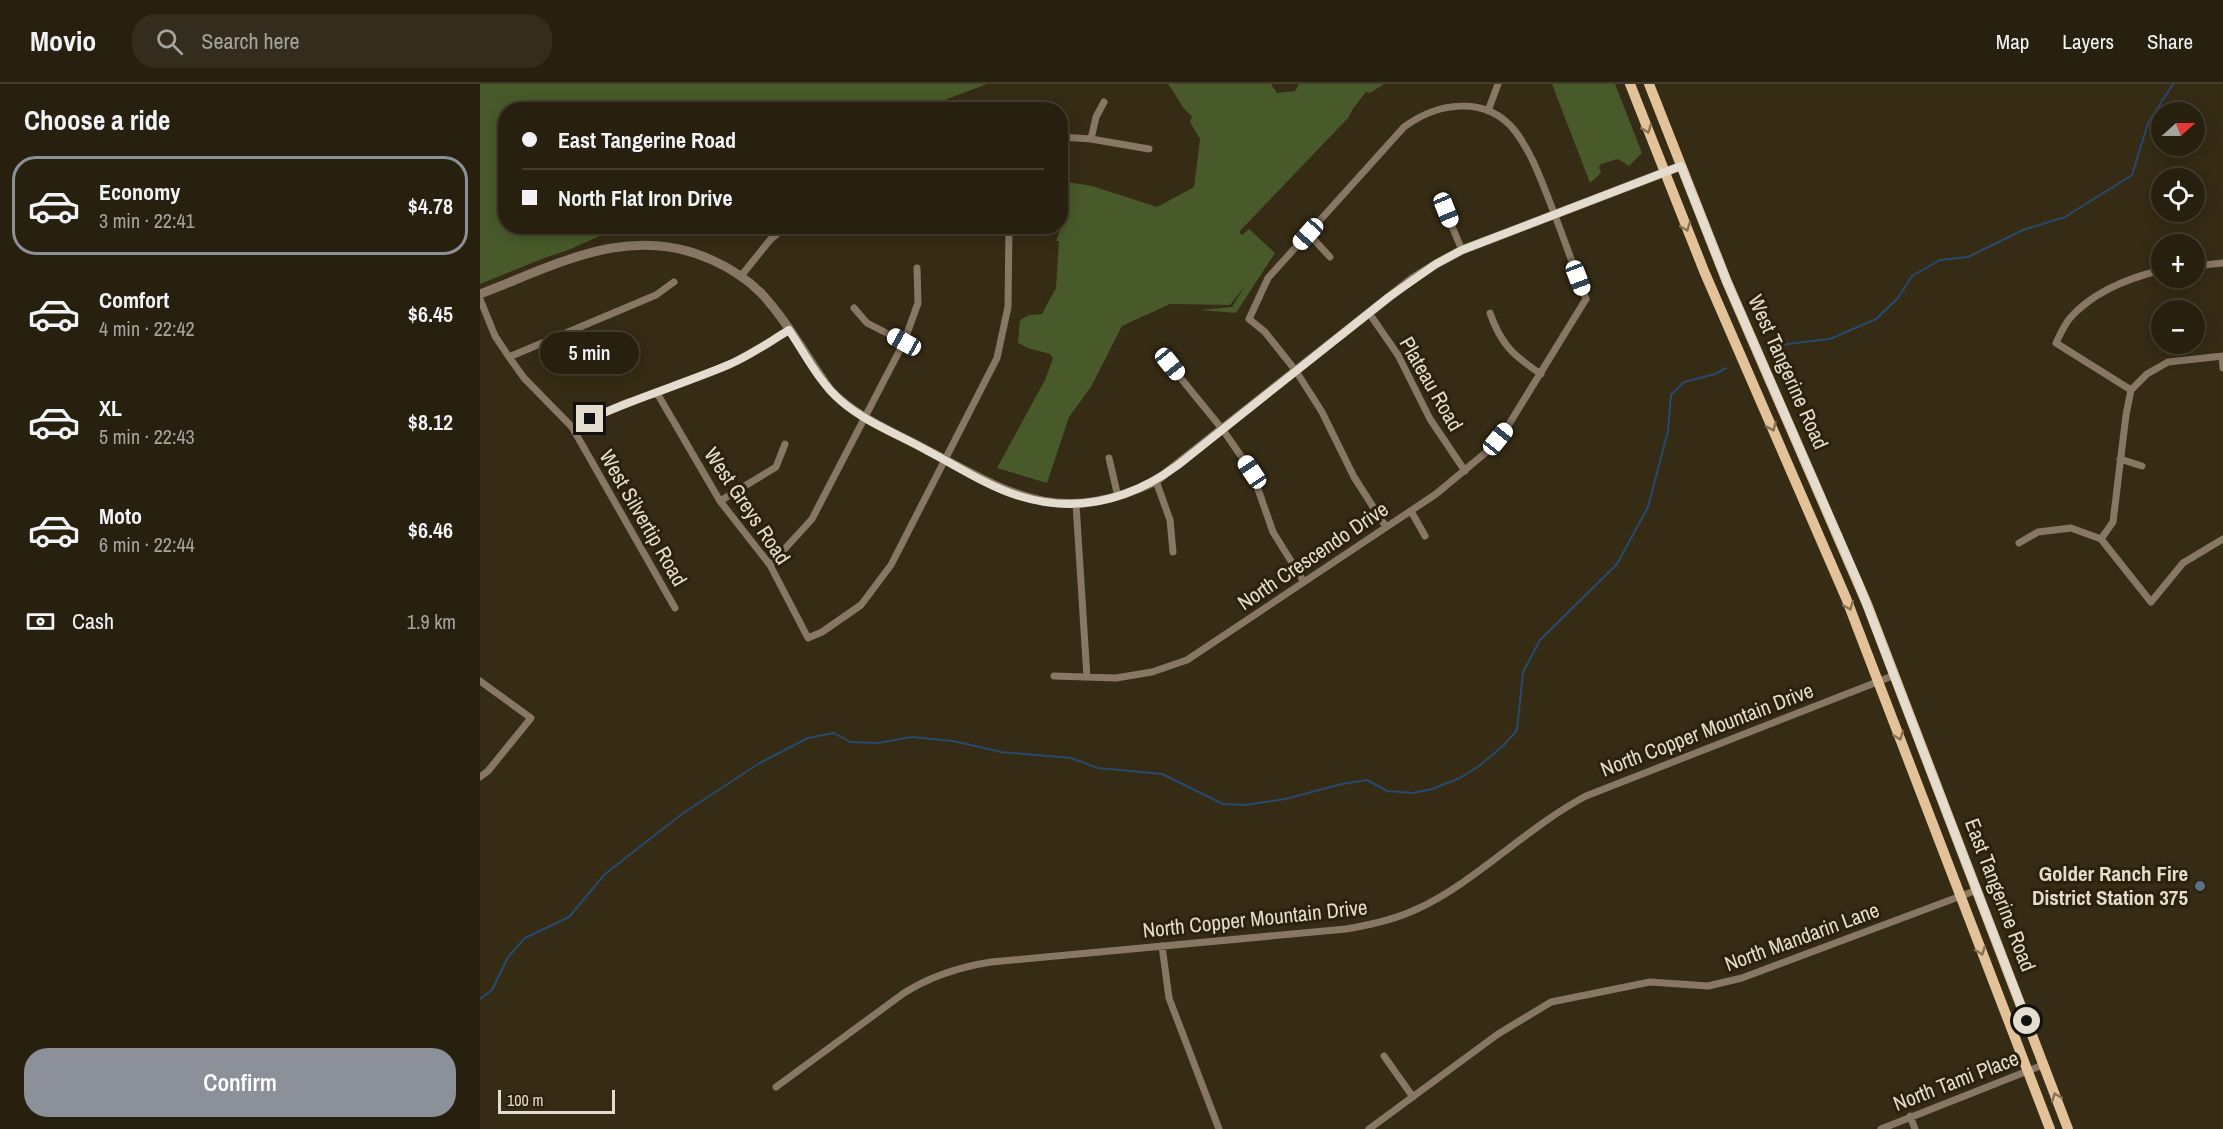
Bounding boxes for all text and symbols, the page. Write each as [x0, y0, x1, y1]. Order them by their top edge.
search box [132, 14, 552, 68]
text: Movio [30, 22, 96, 60]
icon: search [153, 25, 186, 58]
text: Search here [201, 26, 300, 56]
text: Map [1996, 27, 2029, 56]
text: Layers [2062, 27, 2114, 56]
text: Share [2147, 27, 2193, 56]
text: Choose a ride [24, 102, 170, 138]
north arrow [2151, 102, 2205, 156]
map controls [2151, 102, 2205, 354]
one-way arrow [1640, 123, 1653, 133]
text: East Tangerine Road [558, 125, 736, 155]
button: locate [2151, 168, 2205, 222]
text: Economy [99, 177, 180, 207]
icon: car [27, 179, 81, 233]
text: North Flat Iron Drive [558, 183, 732, 213]
car [1431, 190, 1461, 230]
text: $4.78 [408, 191, 453, 221]
text: 3 min · 22:41 [99, 207, 195, 234]
car [1289, 215, 1327, 253]
one-way arrow [1679, 221, 1691, 232]
button: + [2151, 234, 2205, 288]
car [1563, 258, 1593, 298]
text: Comfort [99, 285, 169, 315]
icon: car [27, 287, 81, 341]
street label: West Tangerine Road [1741, 290, 1836, 454]
text: $6.45 [408, 299, 453, 329]
button: − [2151, 300, 2205, 354]
text: 4 min · 22:42 [99, 315, 195, 342]
car [884, 325, 924, 359]
street label: Plateau Road [1393, 331, 1470, 436]
callout: 5 min [540, 332, 640, 374]
text: 5 min [568, 339, 611, 366]
car [1152, 344, 1188, 384]
text: XL [99, 393, 122, 423]
icon: car [27, 395, 81, 449]
route end [576, 405, 603, 432]
text: $8.12 [408, 407, 453, 437]
car [1480, 419, 1516, 459]
one-way arrow [1764, 421, 1776, 432]
text: 5 min · 22:43 [99, 423, 195, 450]
street label: West Greys Road [697, 441, 797, 570]
street label: West Silvertip Road [593, 444, 694, 591]
car [1234, 452, 1270, 492]
street label: North Crescendo Drive [1232, 494, 1394, 617]
text: Moto [99, 501, 142, 531]
icon: car [27, 503, 81, 557]
text: $6.46 [408, 515, 453, 545]
text: 6 min · 22:44 [99, 531, 195, 558]
one-way arrow [1842, 600, 1854, 611]
icon: cash [24, 605, 57, 638]
text: Cash [72, 606, 114, 636]
text: 1.9 km [407, 608, 456, 635]
street label: North Copper Mountain Drive [1596, 676, 1817, 784]
one-way arrow [1892, 730, 1904, 741]
street label: East Tangerine Road [1958, 814, 2043, 976]
place label: Golder Ranch Fire District Station 375 [2032, 859, 2188, 912]
marker: Golder Ranch Fire District Station 375 [2193, 879, 2207, 893]
street label: North Copper Mountain Drive [1141, 892, 1369, 945]
street label: North Mandarin Lane [1720, 895, 1883, 978]
one-way arrow [1973, 945, 1986, 956]
route start [2013, 1007, 2040, 1034]
street label: North Tami Place [1889, 1043, 2023, 1118]
button: Confirm [24, 1048, 456, 1117]
scale bar [498, 1087, 615, 1114]
text: 100 m [507, 1089, 543, 1111]
one-way arrow [2051, 1092, 2063, 1103]

